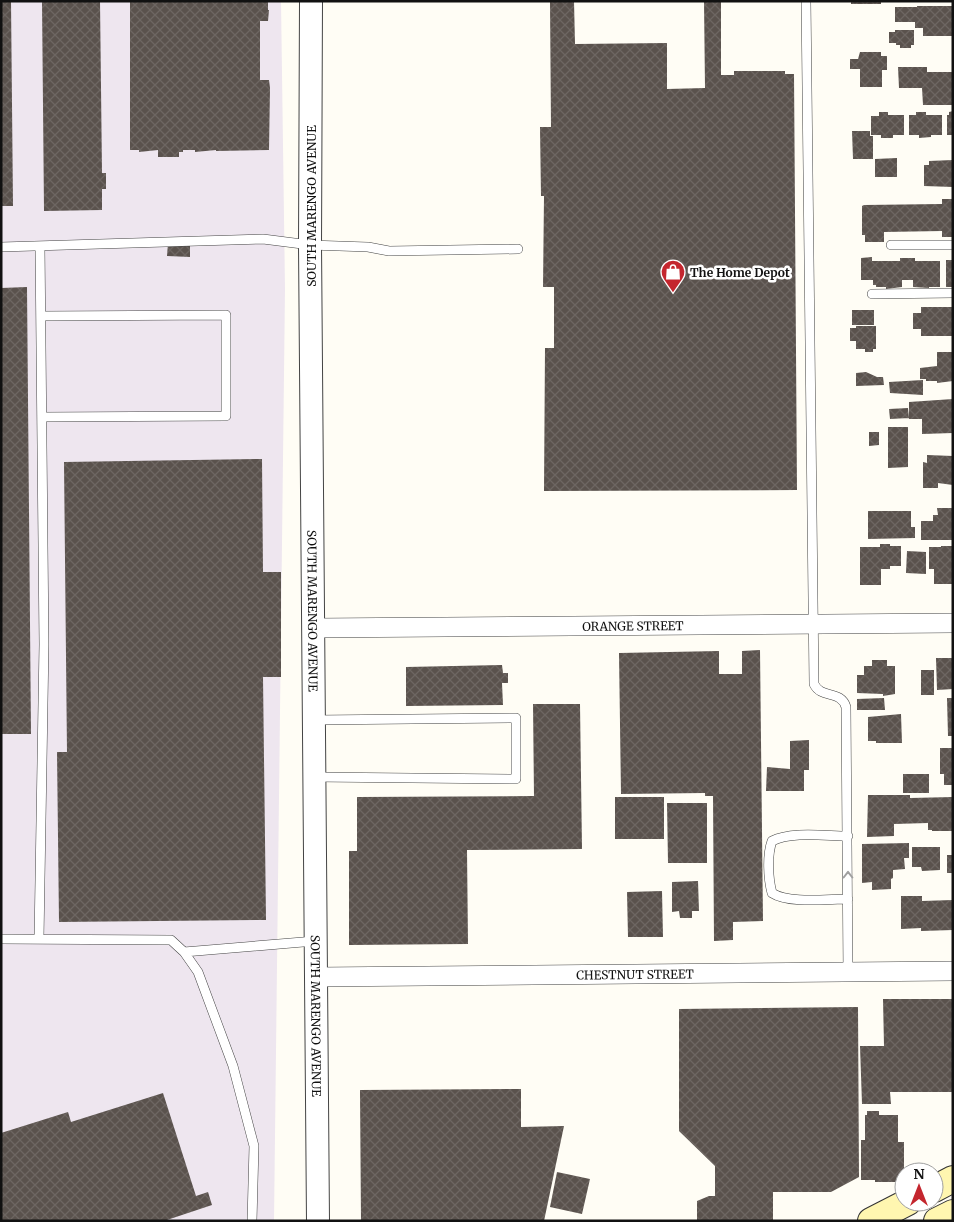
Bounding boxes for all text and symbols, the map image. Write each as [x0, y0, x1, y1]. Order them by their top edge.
street label: SOUTH MARENGO AVENUE [304, 125, 319, 287]
shop icon: The Home Depot [660, 259, 686, 293]
place label: The Home Depot [690, 265, 790, 280]
street label: SOUTH MARENGO AVENUE [305, 530, 321, 692]
street label: ORANGE STREET [582, 618, 684, 633]
one-way arrow [843, 871, 853, 878]
street label: SOUTH MARENGO AVENUE [308, 935, 324, 1097]
street label: CHESTNUT STREET [576, 966, 695, 982]
north arrow [894, 1162, 944, 1212]
text: N [913, 1165, 925, 1183]

